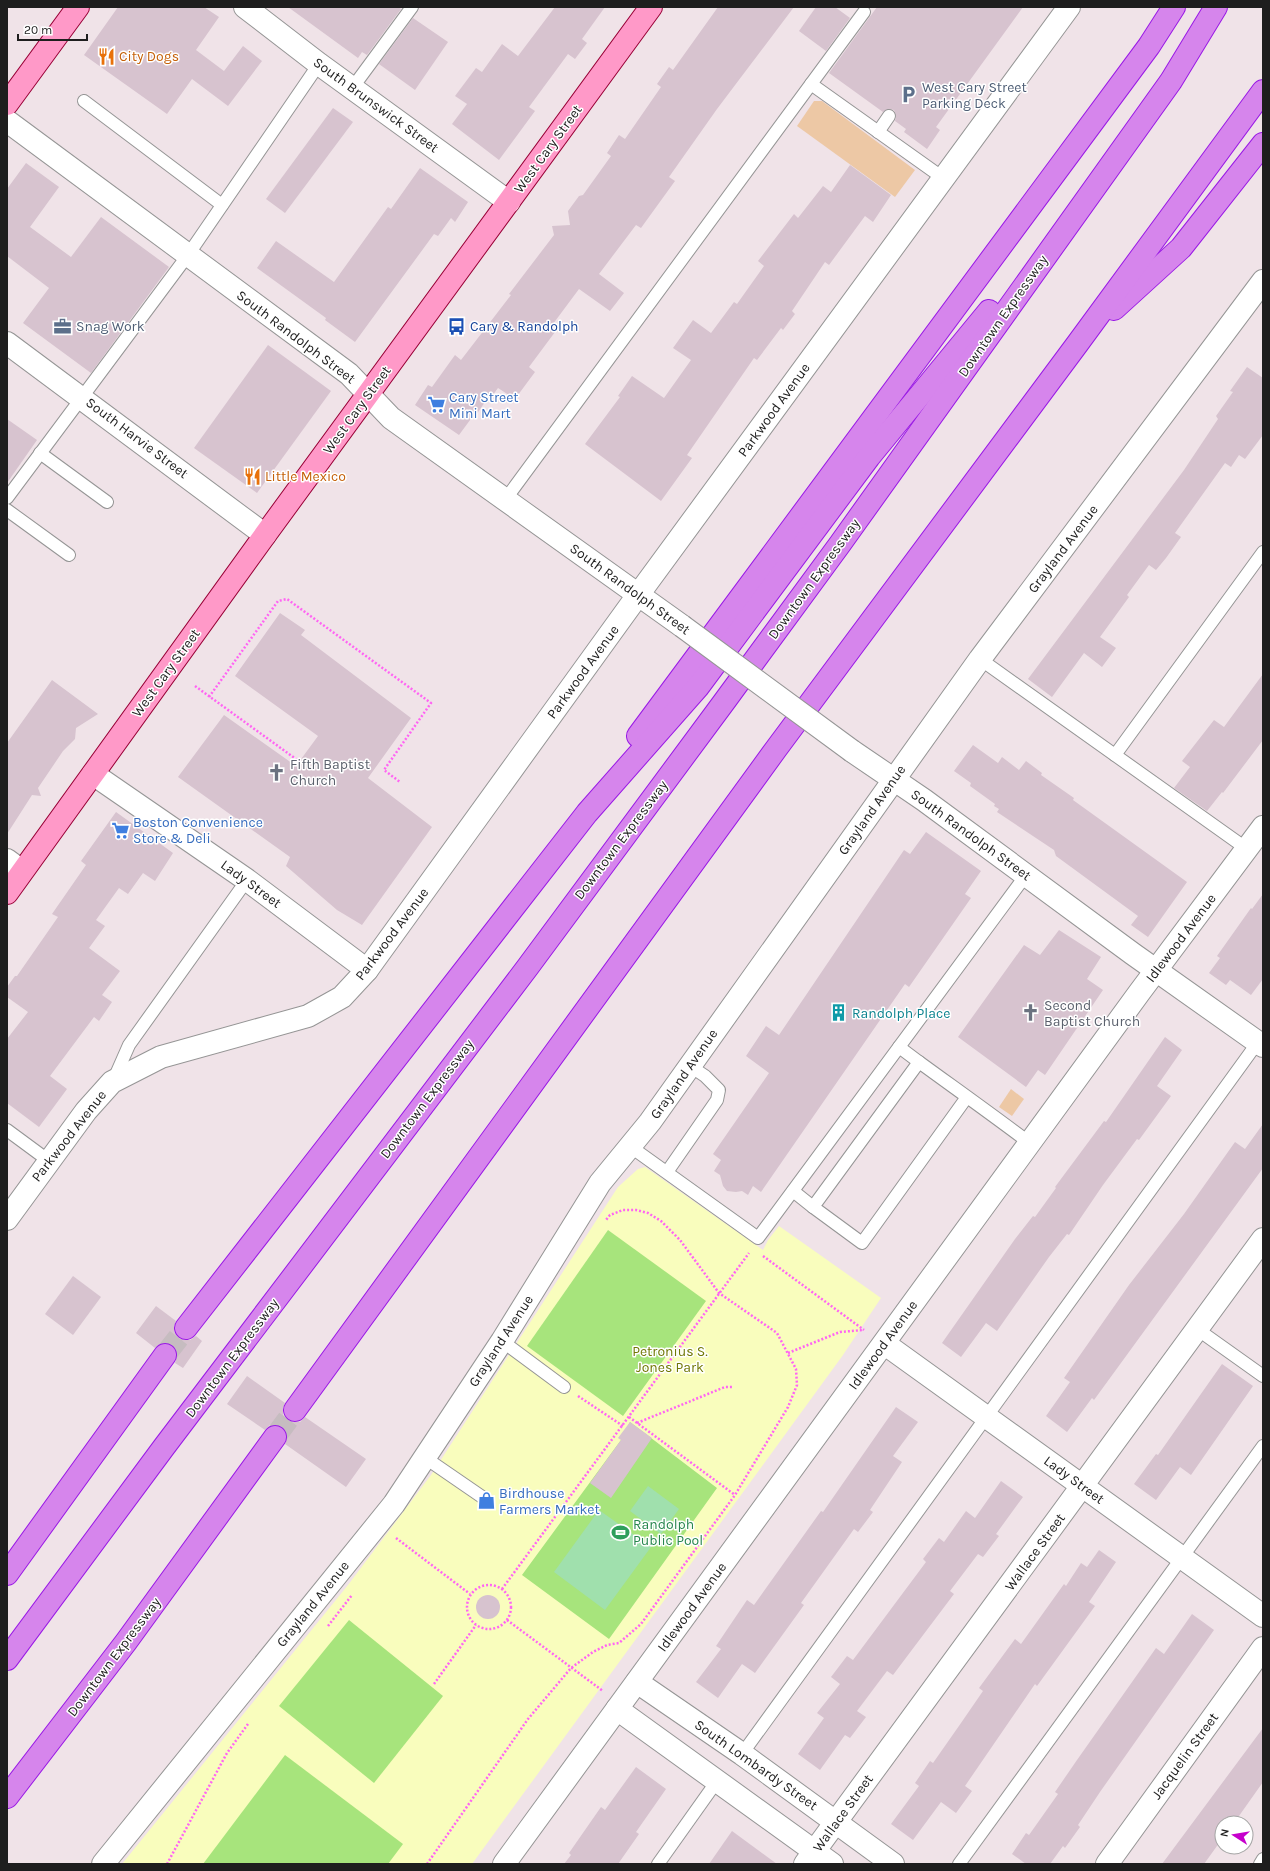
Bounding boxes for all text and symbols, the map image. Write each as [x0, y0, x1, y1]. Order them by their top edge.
scale bar [18, 16, 87, 42]
text: 20 m [24, 23, 52, 37]
restaurant icon: City Dogs [96, 46, 116, 66]
place label: City Dogs [119, 48, 179, 65]
street label: South Brunswick Street [310, 54, 442, 156]
place label: West Cary Street Parking Deck [922, 79, 1027, 112]
parking icon: West Cary Street Parking Deck [899, 85, 919, 105]
street label: West Cary Street [510, 102, 586, 196]
street label: Downtown Expressway [954, 251, 1052, 380]
street label: South Randolph Street [233, 287, 359, 387]
office icon: Snag Work [53, 316, 73, 336]
bus stop icon: Cary & Randolph [447, 316, 467, 336]
place label: Snag Work [76, 318, 145, 335]
place label: Cary & Randolph [470, 318, 579, 335]
street label: Parkwood Avenue [734, 360, 814, 460]
street label: West Cary Street [319, 363, 395, 457]
place label: Cary Street Mini Mart [449, 389, 519, 422]
street label: South Harvie Street [82, 394, 192, 482]
supermarket icon: Cary Street Mini Mart [426, 395, 446, 415]
restaurant icon: Little Mexico [242, 466, 262, 486]
place label: Little Mexico [265, 468, 346, 485]
street label: Grayland Avenue [1024, 502, 1102, 596]
street label: Downtown Expressway [765, 515, 864, 643]
street label: South Randolph Street [567, 540, 693, 638]
street label: Parkwood Avenue [543, 622, 623, 722]
street label: West Cary Street [128, 626, 204, 720]
place label: Fifth Baptist Church [290, 756, 370, 789]
church icon: Fifth Baptist Church [267, 762, 287, 782]
street label: Grayland Avenue [835, 762, 909, 858]
street label: Downtown Expressway [571, 777, 672, 903]
street label: South Randolph Street [908, 786, 1034, 884]
place label: Boston Convenience Store & Deli [133, 814, 263, 847]
supermarket icon: Boston Convenience Store & Deli [110, 820, 130, 840]
street label: Lady Street [217, 856, 285, 912]
street label: Parkwood Avenue [352, 884, 432, 984]
street label: Idlewood Avenue [1142, 890, 1220, 986]
place label: Second Baptist Church [1044, 997, 1140, 1030]
building icon: Randolph Place [829, 1003, 849, 1023]
church icon: Second Baptist Church [1021, 1003, 1041, 1023]
place label: Randolph Place [852, 1005, 950, 1022]
street label: Grayland Avenue [647, 1026, 721, 1122]
street label: Downtown Expressway [377, 1036, 478, 1162]
street label: Parkwood Avenue [28, 1087, 110, 1185]
street label: Grayland Avenue [465, 1292, 537, 1390]
street label: Downtown Expressway [182, 1295, 283, 1421]
street label: Idlewood Avenue [845, 1297, 921, 1393]
park label: Petronius S. Jones Park [632, 1343, 708, 1376]
street label: Lady Street [1040, 1452, 1108, 1508]
place label: Birdhouse Farmers Market [499, 1485, 600, 1518]
shop icon: Birdhouse Farmers Market [476, 1491, 496, 1511]
street label: Wallace Street [1001, 1510, 1069, 1594]
place label: Randolph Public Pool [633, 1516, 703, 1549]
sports icon: Randolph Public Pool [610, 1522, 630, 1542]
street label: Grayland Avenue [273, 1557, 353, 1651]
street label: Idlewood Avenue [654, 1559, 730, 1655]
street label: Downtown Expressway [64, 1594, 165, 1720]
street label: Jacquelin Street [1148, 1709, 1222, 1803]
street label: South Lombardy Street [691, 1716, 821, 1814]
street label: Wallace Street [809, 1771, 877, 1855]
north arrow [1214, 1815, 1254, 1855]
text: N [1218, 1828, 1232, 1838]

